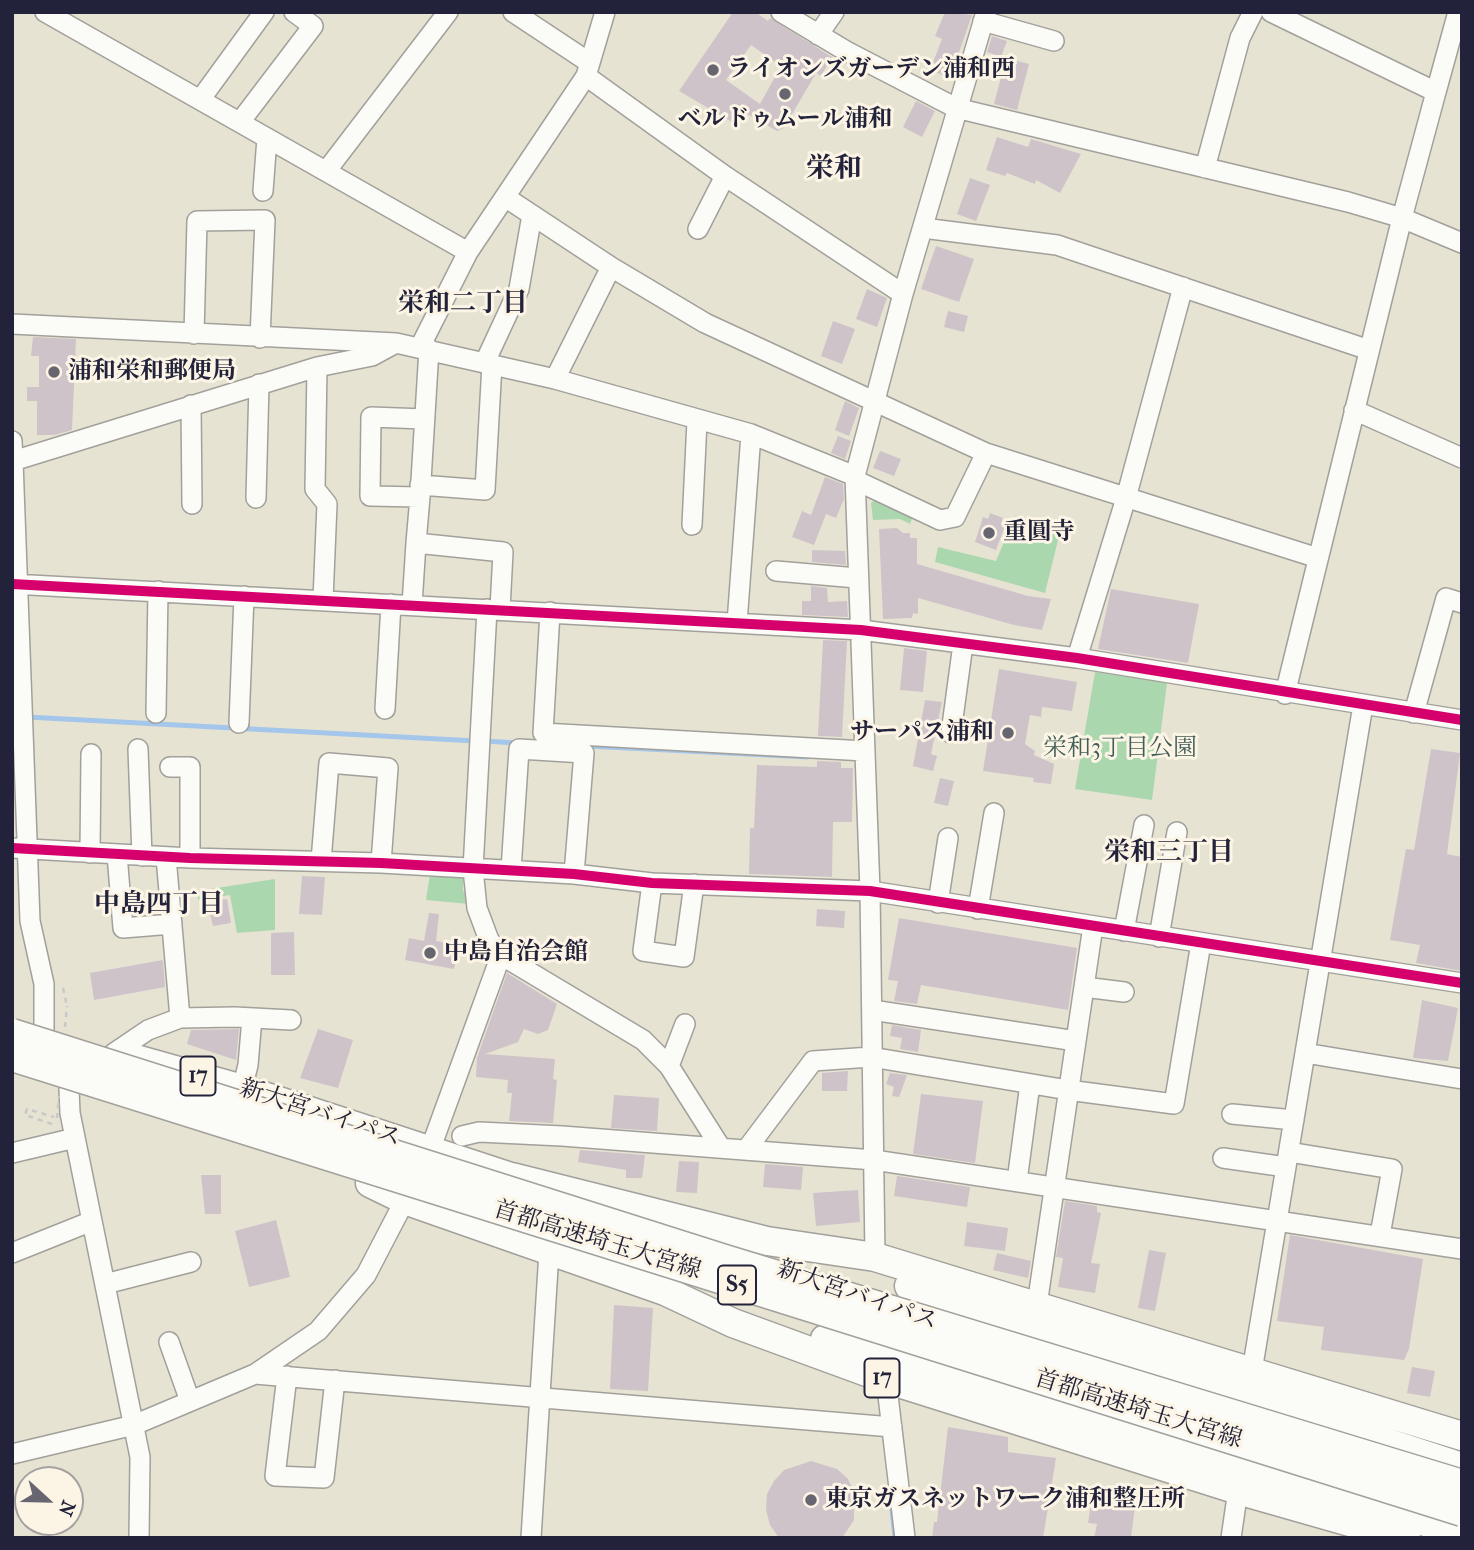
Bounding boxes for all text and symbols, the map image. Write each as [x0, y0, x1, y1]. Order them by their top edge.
place label: ライオンズガーデン浦和西 [727, 56, 1015, 84]
marker: ライオンズガーデン浦和西 [705, 62, 721, 78]
marker: ベルドゥムール浦和 [777, 86, 793, 102]
place label: ベルドゥムール浦和 [678, 106, 892, 134]
district label: 栄和 [806, 153, 862, 187]
district label: 栄和二丁目 [398, 289, 528, 321]
place label: 浦和栄和郵便局 [68, 358, 236, 386]
marker: 浦和栄和郵便局 [46, 364, 62, 380]
place label: 重圓寺 [1003, 519, 1075, 547]
marker: 重圓寺 [981, 525, 997, 541]
place label: サーパス浦和 [850, 719, 994, 747]
marker: サーパス浦和 [1000, 725, 1016, 741]
park label: 栄和3丁目公園 [1043, 735, 1197, 763]
district label: 栄和三丁目 [1104, 838, 1234, 870]
district label: 中島四丁目 [94, 890, 224, 922]
place label: 中島自治会館 [444, 939, 588, 967]
marker: 中島自治会館 [422, 945, 438, 961]
road number: 17 [180, 1056, 216, 1096]
street label: 新大宮バイパス [236, 1074, 404, 1154]
street label: 首都高速埼玉大宮線 [490, 1196, 704, 1286]
street label: 新大宮バイパス [773, 1255, 941, 1337]
road number: S5 [718, 1266, 756, 1304]
road number: 17 [864, 1358, 900, 1398]
street label: 首都高速埼玉大宮線 [1031, 1365, 1245, 1455]
north arrow [14, 1466, 84, 1536]
place label: 東京ガスネットワーク浦和整圧所 [825, 1486, 1185, 1514]
marker: 東京ガスネットワーク浦和整圧所 [803, 1492, 819, 1508]
text: N [54, 1497, 80, 1519]

